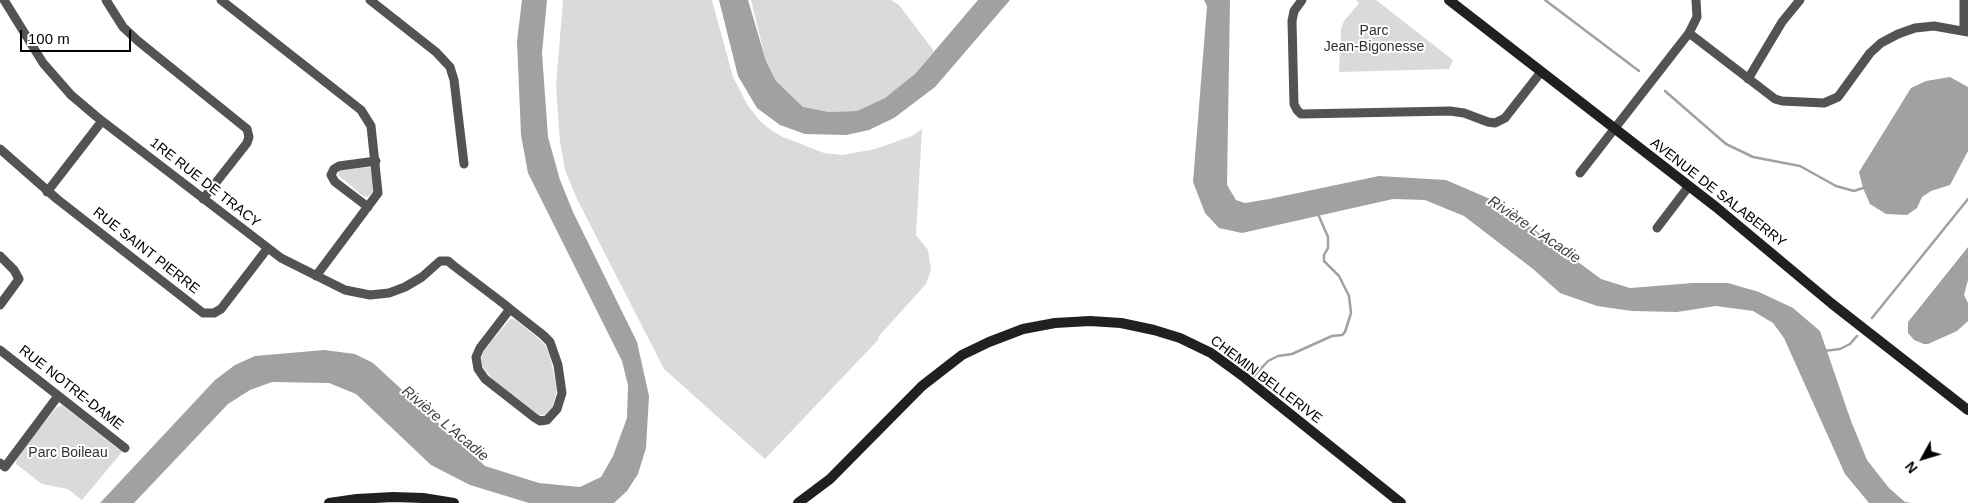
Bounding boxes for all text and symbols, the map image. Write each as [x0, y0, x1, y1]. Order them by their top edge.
scale bar [22, 20, 134, 52]
park label: Parc Jean-Bigonesse [1324, 23, 1424, 56]
text: 100 m [28, 30, 70, 47]
street label: 1RE RUE DE TRACY [146, 135, 264, 231]
street label: AVENUE DE SALABERRY [1647, 135, 1789, 251]
water label: Rivière L'Acadie [1484, 192, 1584, 268]
street label: RUE SAINT PIERRE [89, 204, 203, 298]
street label: CHEMIN BELLERIVE [1207, 333, 1325, 427]
street label: RUE NOTRE-DAME [16, 342, 126, 434]
water label: Rivière L'Acadie [398, 382, 492, 466]
north arrow [1898, 433, 1948, 483]
park label: Parc Boileau [28, 445, 108, 461]
text: N [1902, 458, 1921, 476]

